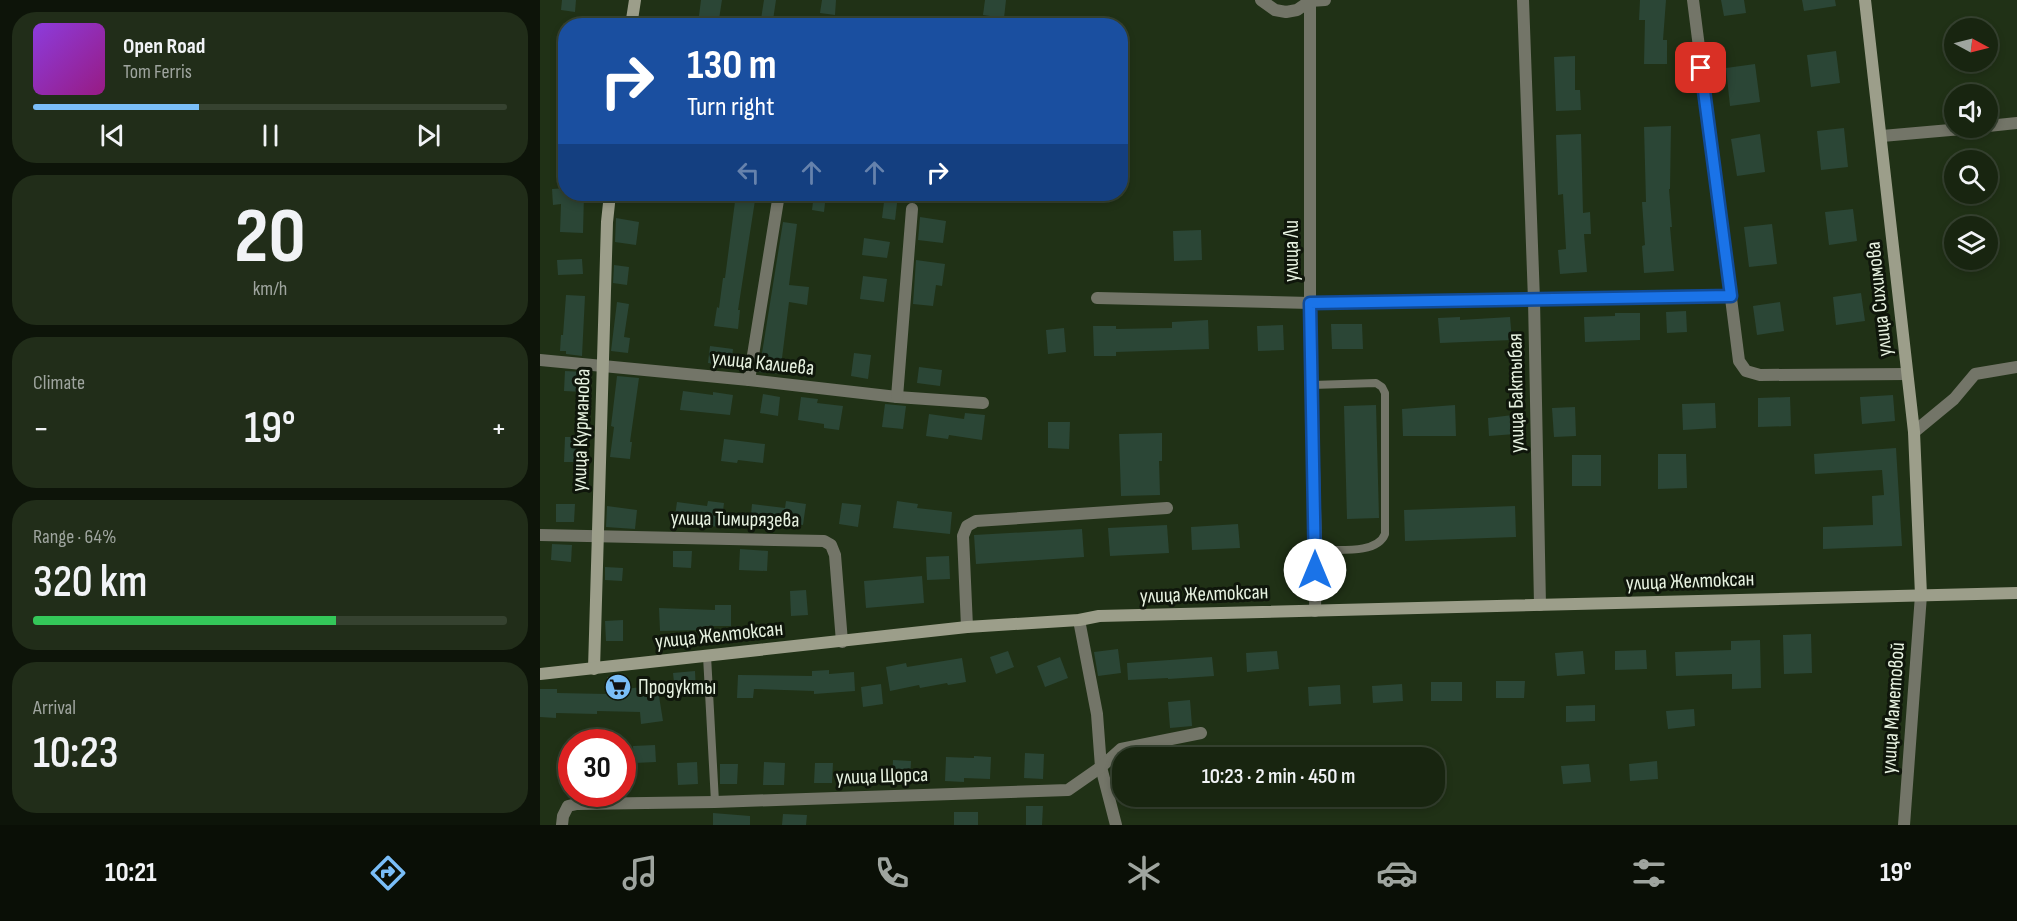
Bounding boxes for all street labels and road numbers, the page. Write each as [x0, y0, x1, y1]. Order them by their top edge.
street label: улица Ли [1279, 220, 1304, 282]
street label: улица Сихимова [1861, 240, 1897, 358]
street label: улица Бактыбая [1502, 333, 1530, 453]
street label: улица Калиева [710, 345, 816, 381]
street label: улица Курманова [566, 368, 596, 492]
street label: улица Тимирязева [670, 505, 800, 533]
street label: улица Желтоксан [1625, 566, 1755, 596]
street label: улица Желтоксан [1139, 579, 1269, 609]
street label: улица Желтоксан [654, 616, 784, 654]
street label: улица Маметовой [1876, 641, 1910, 775]
street label: улица Щорса [835, 762, 929, 790]

